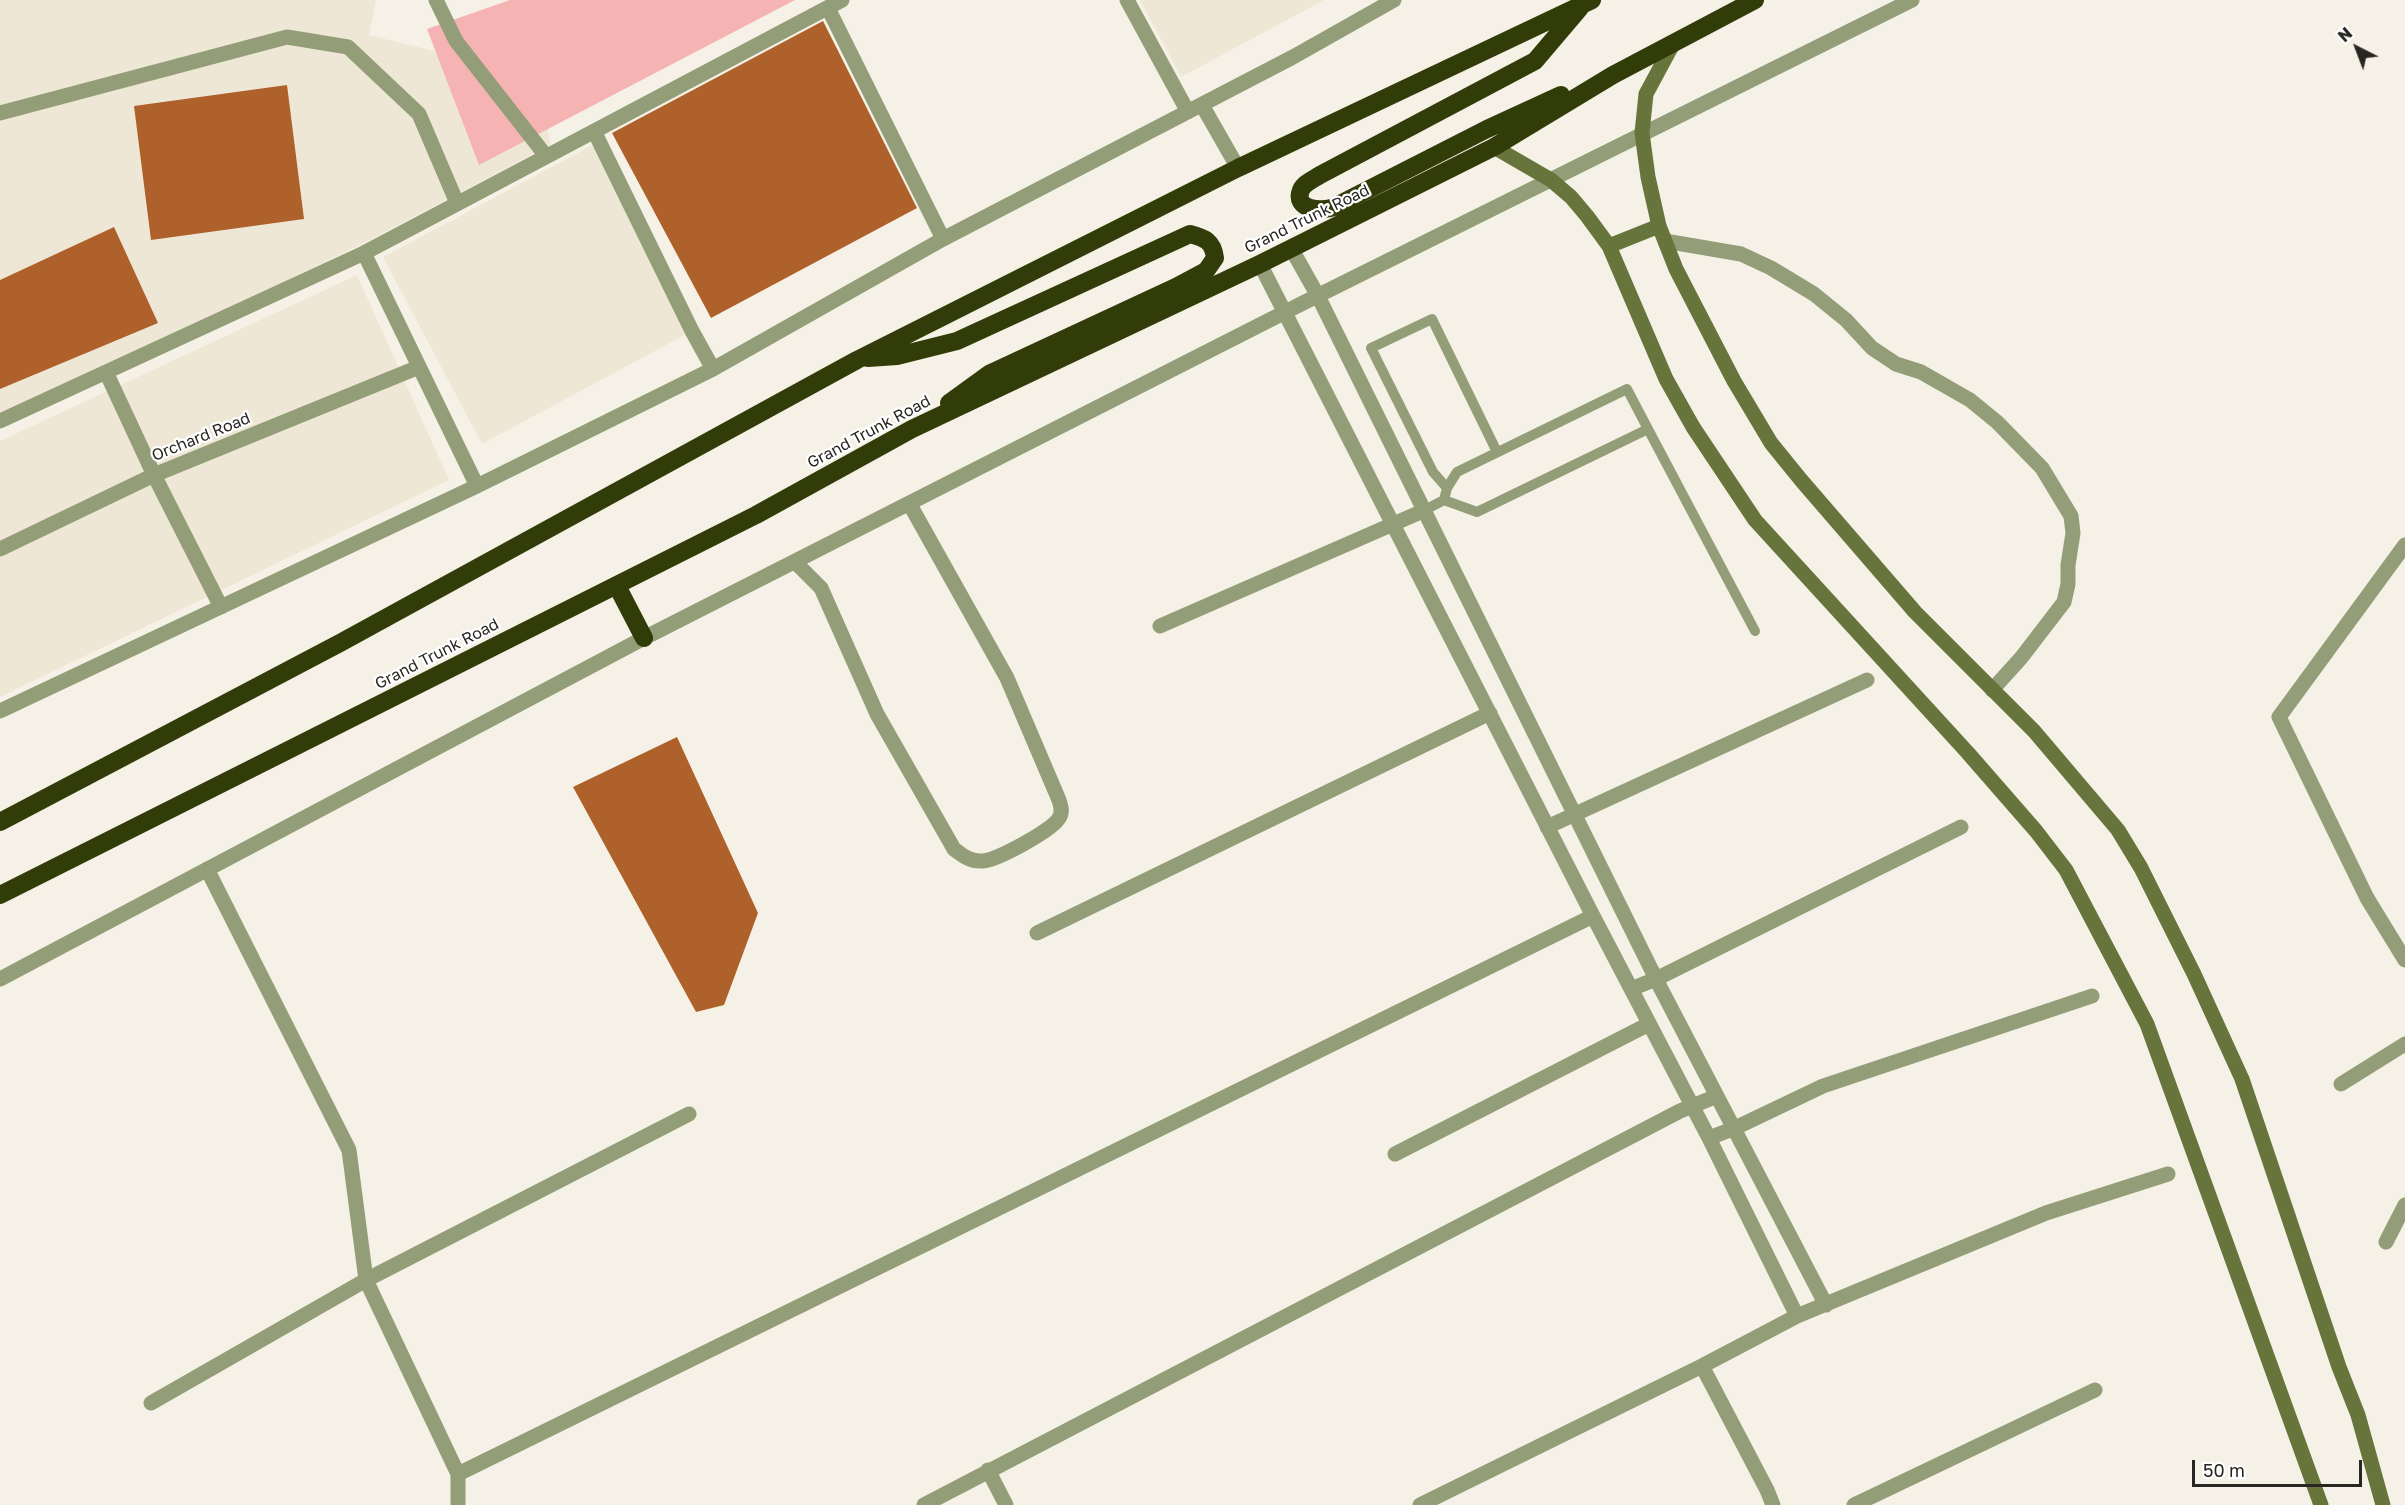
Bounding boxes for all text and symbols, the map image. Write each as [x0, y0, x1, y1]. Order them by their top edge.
north arrow [2327, 18, 2387, 78]
text: N [2334, 23, 2356, 46]
street label: Grand Trunk Road [1241, 180, 1373, 258]
street label: Grand Trunk Road [804, 391, 934, 473]
street label: Orchard Road [149, 408, 253, 466]
street label: Grand Trunk Road [372, 614, 502, 694]
scale bar [2195, 1448, 2364, 1486]
text: 50 m [2203, 1459, 2245, 1481]

